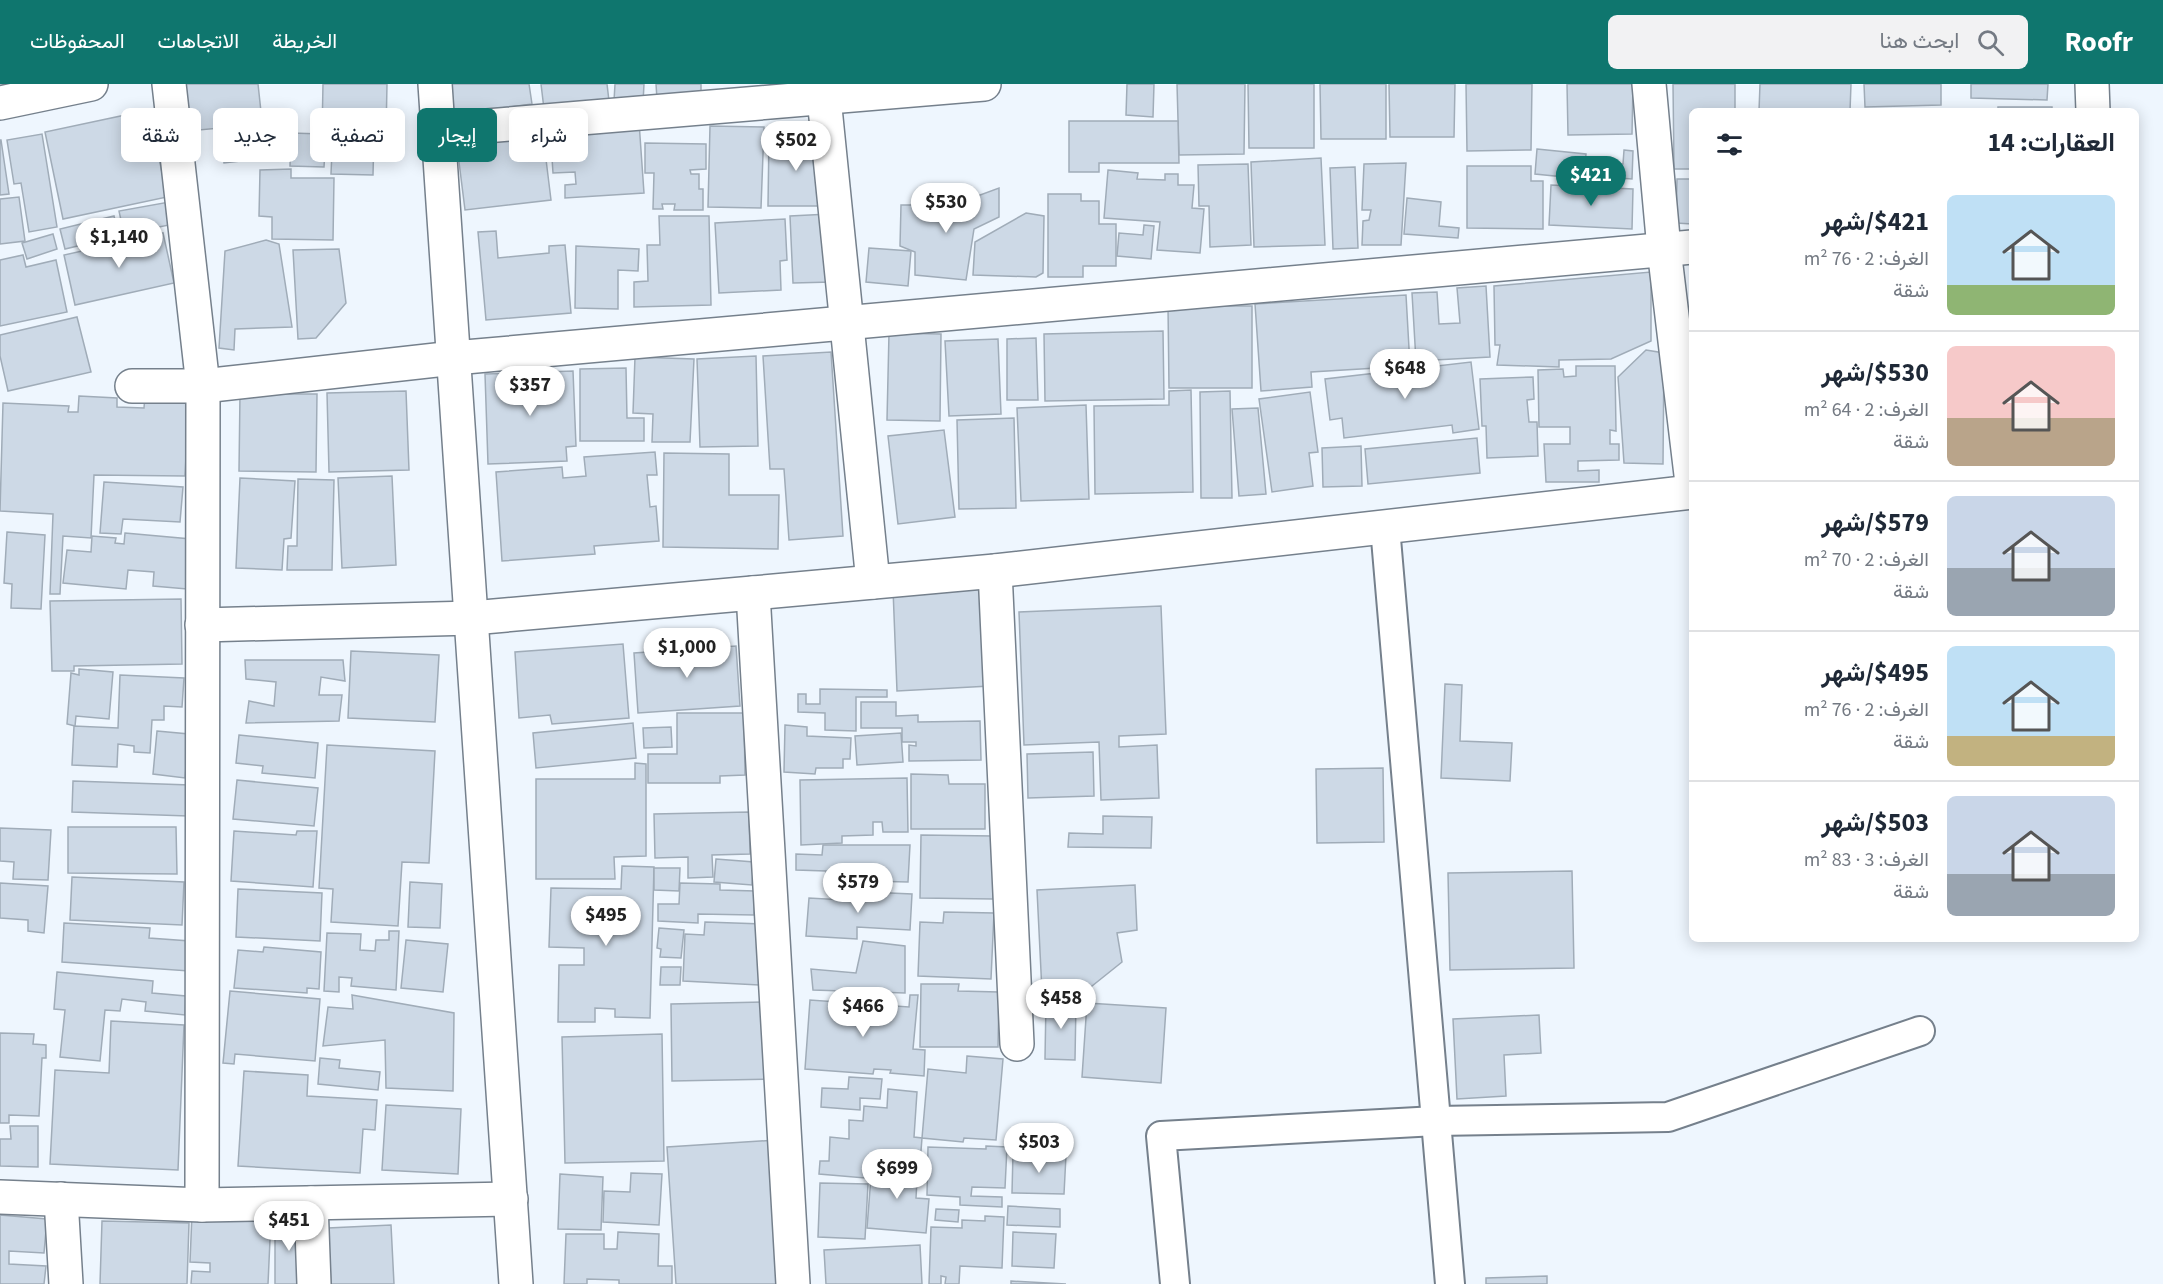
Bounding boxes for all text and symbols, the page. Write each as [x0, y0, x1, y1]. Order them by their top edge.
search box [1608, 15, 2028, 69]
text: Roofr [2064, 22, 2133, 62]
text: ابحث هنا [1880, 25, 1959, 57]
text: المحفوظات [30, 26, 125, 56]
text: الاتجاهات [158, 26, 239, 56]
text: الخريطة [272, 26, 337, 56]
icon: search [1974, 26, 2007, 59]
chip: شقة [121, 108, 201, 162]
chip: جديد [213, 108, 298, 162]
chip: تصفية [310, 108, 405, 162]
chip: إيجار [417, 108, 497, 162]
chip: شراء [509, 108, 588, 162]
pin: $502 [760, 121, 832, 172]
text: العقارات: 14 [1987, 124, 2115, 161]
text: $502 [775, 126, 817, 154]
icon: filters [1713, 128, 1746, 161]
pin: $421 [1555, 156, 1627, 207]
text: $421 [1570, 161, 1612, 189]
pin: $530 [910, 183, 982, 234]
text: $530 [925, 188, 967, 216]
text: $421/شهر [1821, 203, 1929, 240]
pin: $1,140 [70, 218, 168, 269]
icon: home [1995, 219, 2067, 291]
text: $1,140 [90, 223, 148, 251]
text: الغرف: 2 · 76 m² [1804, 245, 1929, 273]
text: شقة [1893, 277, 1929, 305]
pin: $648 [1369, 349, 1441, 400]
text: $648 [1384, 354, 1426, 382]
text: $530/شهر [1821, 354, 1929, 391]
pin: $357 [494, 366, 566, 417]
icon: home [1995, 370, 2067, 442]
text: $357 [509, 371, 551, 399]
text: الغرف: 2 · 64 m² [1804, 396, 1929, 424]
text: شقة [1893, 428, 1929, 456]
text: $579/شهر [1821, 504, 1929, 541]
icon: home [1995, 520, 2067, 592]
text: الغرف: 2 · 70 m² [1804, 546, 1929, 574]
text: شقة [1893, 578, 1929, 606]
pin: $1,000 [638, 628, 736, 679]
text: $1,000 [658, 633, 716, 661]
text: $495/شهر [1821, 654, 1929, 691]
icon: home [1995, 670, 2067, 742]
text: الغرف: 2 · 76 m² [1804, 696, 1929, 724]
text: شقة [1893, 728, 1929, 756]
text: $503/شهر [1821, 804, 1929, 841]
icon: home [1995, 820, 2067, 892]
text: الغرف: 3 · 83 m² [1804, 846, 1929, 874]
pin: $579 [822, 863, 894, 914]
text: $579 [837, 868, 879, 896]
text: شقة [1893, 878, 1929, 906]
pin: $495 [570, 896, 642, 947]
text: $495 [585, 901, 627, 929]
pin: $458 [1025, 979, 1097, 1030]
text: $458 [1040, 984, 1082, 1012]
pin: $466 [827, 987, 899, 1038]
text: $466 [842, 992, 884, 1020]
pin: $503 [1003, 1123, 1075, 1174]
text: $503 [1018, 1128, 1060, 1156]
pin: $699 [861, 1149, 933, 1200]
text: $699 [876, 1154, 918, 1182]
pin: $451 [253, 1201, 325, 1252]
text: $451 [268, 1206, 310, 1234]

